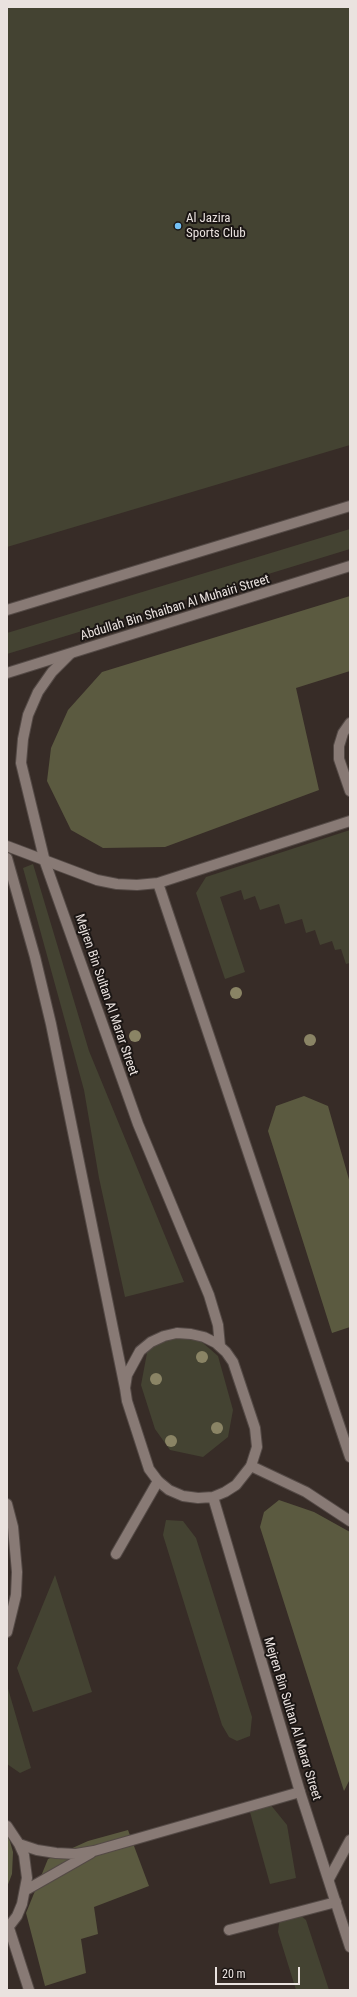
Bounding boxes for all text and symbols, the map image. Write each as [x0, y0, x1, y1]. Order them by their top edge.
place label: Al Jazira Sports Club [186, 211, 246, 242]
marker: Al Jazira Sports Club [173, 221, 183, 231]
street label: Abdullah Bin Shaiban Al Muhairi Street [78, 572, 272, 644]
street label: Mejren Bin Sultan Al Marar Street [71, 912, 141, 1078]
street label: Mejren Bin Sultan Al Marar Street [260, 1636, 324, 1802]
scale bar [217, 1959, 302, 1985]
text: 20 m [222, 1967, 246, 1981]

